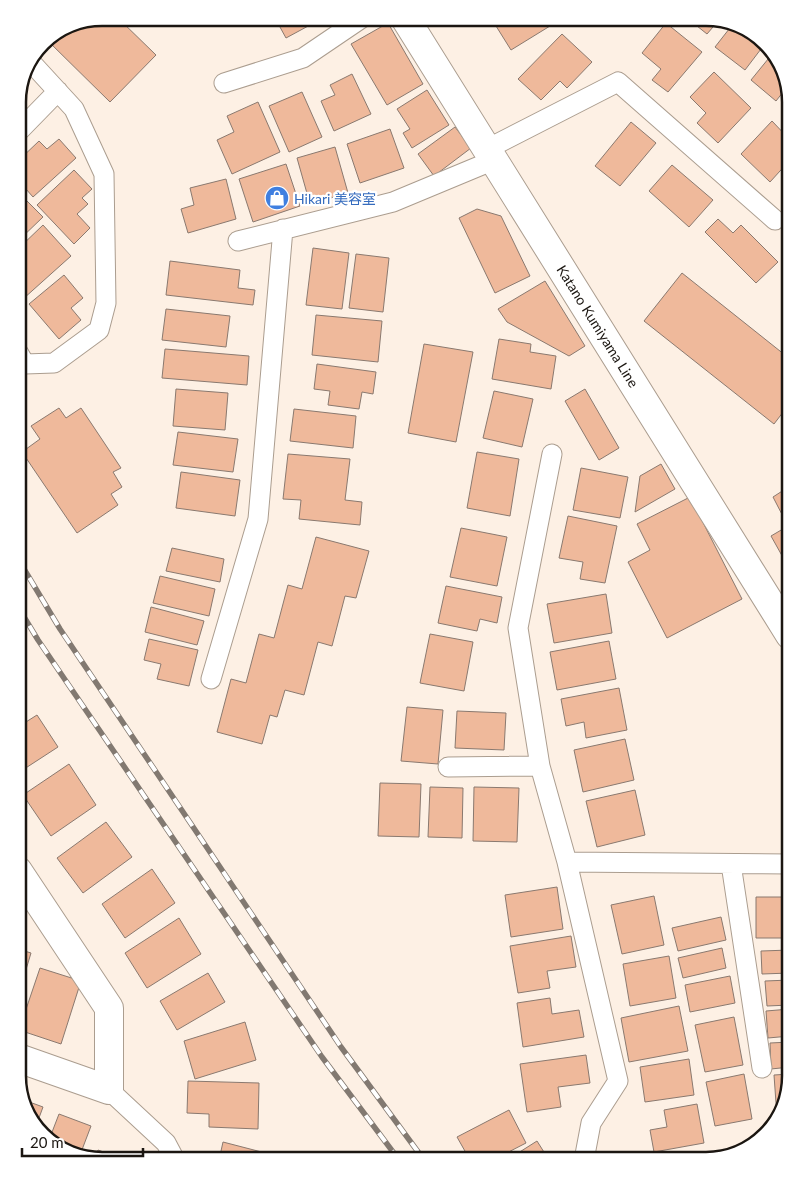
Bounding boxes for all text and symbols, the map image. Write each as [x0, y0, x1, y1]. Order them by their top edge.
shop icon: Hikari 美容室 [264, 185, 290, 211]
place label: Hikari 美容室 [294, 190, 376, 207]
street label: Katano Kumiyama Line [553, 262, 643, 390]
scale bar [22, 1126, 144, 1158]
text: 20 m [30, 1133, 64, 1151]

